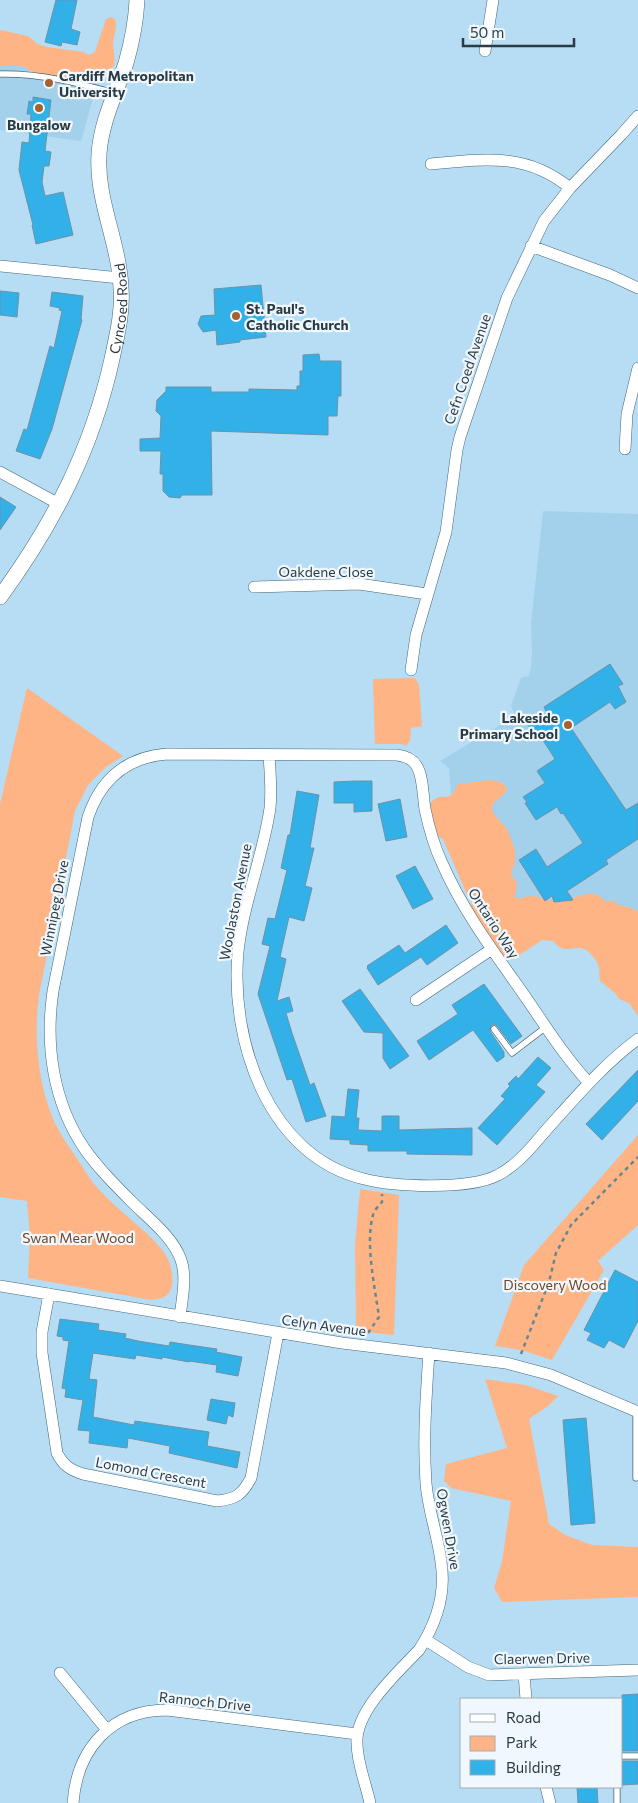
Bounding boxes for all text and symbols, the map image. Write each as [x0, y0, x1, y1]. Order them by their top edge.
scale bar [463, 15, 574, 47]
text: 50 m [470, 23, 504, 41]
place label: Cardiff Metropolitan University [59, 67, 194, 100]
marker: Cardiff Metropolitan University [43, 77, 55, 89]
marker: Bungalow [33, 102, 45, 114]
place label: Bungalow [7, 116, 71, 133]
street label: Cyncoed Road [105, 262, 130, 355]
place label: St. Paul's Catholic Church [246, 300, 349, 333]
marker: St. Paul's Catholic Church [230, 310, 242, 322]
street label: Cefn Coed Avenue [440, 311, 494, 427]
street label: Oakdene Close [279, 563, 373, 580]
place label: Lakeside Primary School [460, 709, 558, 742]
marker: Lakeside Primary School [562, 719, 574, 731]
street label: Woolaston Avenue [215, 842, 255, 962]
street label: Winnipeg Drive [36, 859, 72, 957]
street label: Ontario Way [465, 885, 523, 961]
park label: Swan Mear Wood [22, 1229, 134, 1246]
park label: Discovery Wood [503, 1276, 607, 1293]
street label: Celyn Avenue [281, 1311, 367, 1339]
street label: Lomond Crescent [94, 1453, 208, 1491]
street label: Ogwen Drive [434, 1487, 464, 1571]
street label: Claerwen Drive [494, 1649, 590, 1667]
street label: Rannoch Drive [158, 1688, 252, 1714]
legend [460, 1698, 623, 1788]
text: Road [506, 1708, 541, 1726]
text: Park [506, 1733, 537, 1751]
text: Building [506, 1758, 561, 1776]

